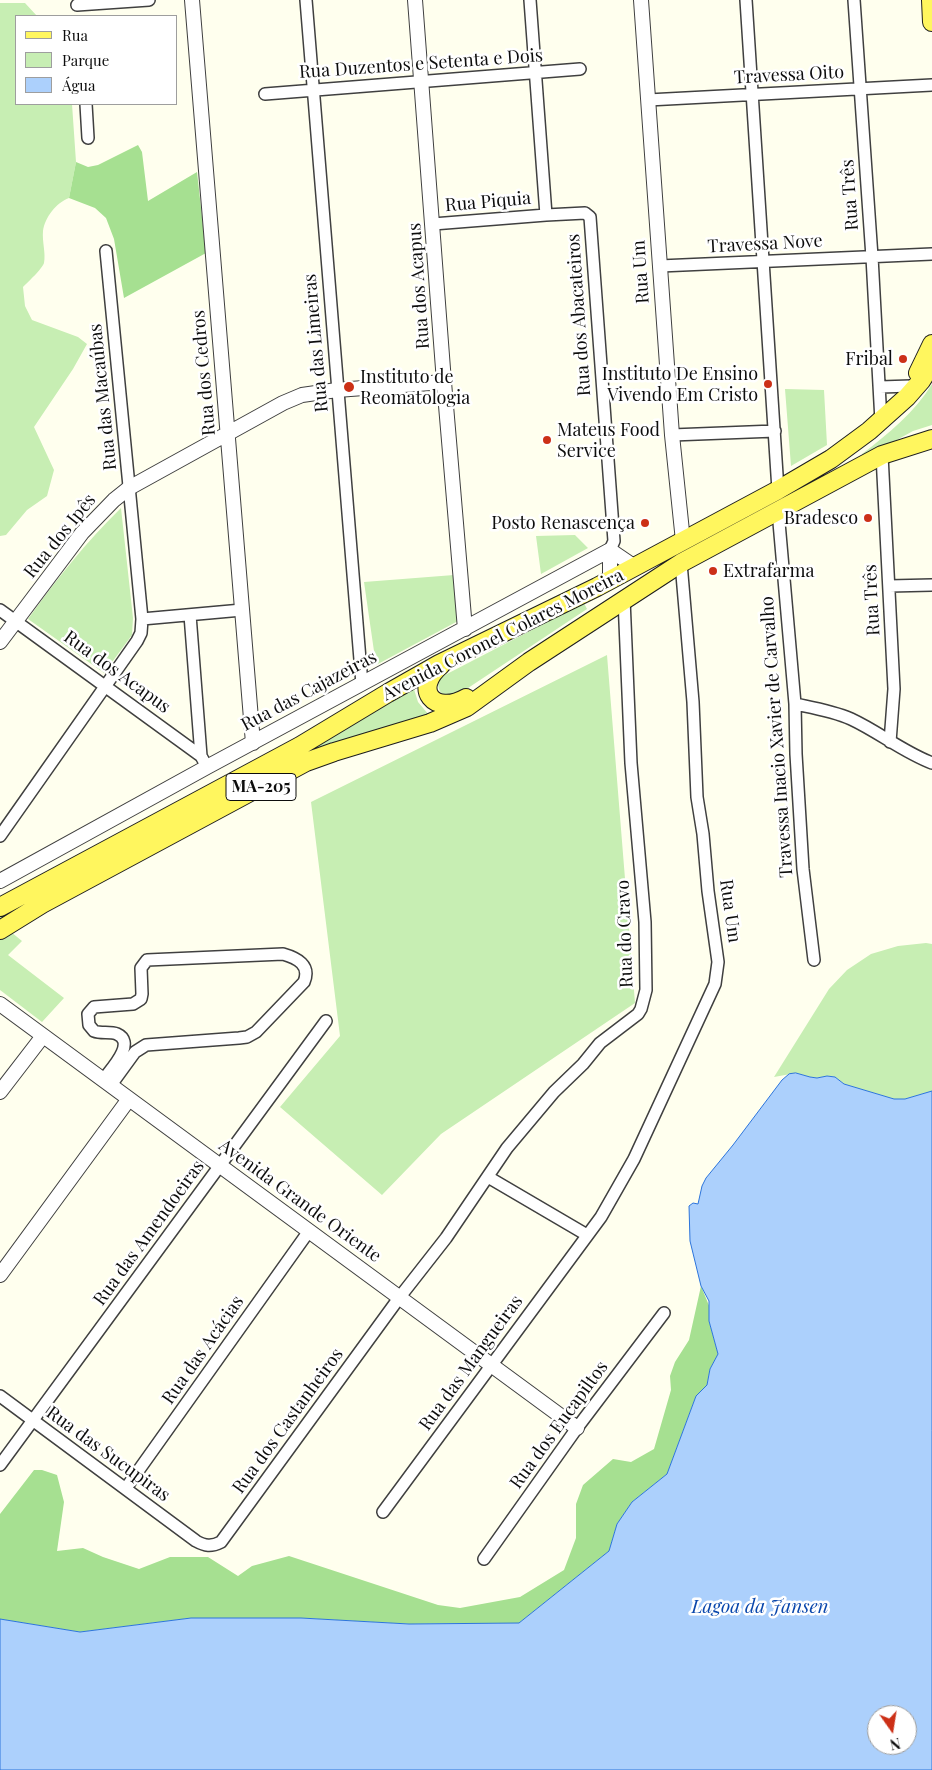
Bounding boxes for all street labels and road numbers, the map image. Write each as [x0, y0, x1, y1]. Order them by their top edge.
street label: Rua Duzentos e Setenta e Dois [298, 45, 544, 83]
street label: Travessa Oito [733, 61, 845, 89]
street label: Rua Três [837, 159, 863, 231]
street label: Rua Piquia [444, 187, 532, 217]
street label: Rua dos Acapus [404, 222, 434, 350]
street label: Travessa Nove [707, 230, 823, 258]
street label: Rua dos Abacateiros [563, 233, 595, 397]
street label: Rua Um [628, 240, 654, 304]
street label: Rua das Limeiras [299, 273, 333, 413]
street label: Rua dos Cedros [188, 309, 220, 437]
street label: Rua das Macaúbas [85, 323, 121, 471]
street label: Rua dos Ipês [20, 490, 100, 582]
street label: Rua Três [859, 564, 885, 636]
street label: Avenida Coronel Colares Moreira [379, 565, 627, 705]
street label: Travessa Inacio Xavier de Carvalho [756, 596, 798, 878]
street label: Rua dos Acapus [60, 626, 174, 718]
street label: Rua das Cajazeiras [237, 646, 381, 736]
road number: MA-205 [226, 774, 296, 800]
street label: Rua Um [715, 878, 745, 944]
street label: Rua do Cravo [612, 880, 638, 988]
street label: Avenida Grande Oriente [215, 1135, 385, 1267]
street label: Rua das Amendoeiras [89, 1156, 209, 1310]
street label: Rua das Mangueiras [415, 1291, 527, 1435]
street label: Rua das Acácias [158, 1292, 248, 1408]
street label: Rua dos Castanheiros [228, 1344, 348, 1498]
street label: Rua dos Eucapiltos [505, 1357, 613, 1493]
street label: Rua das Sucupiras [42, 1402, 174, 1506]

